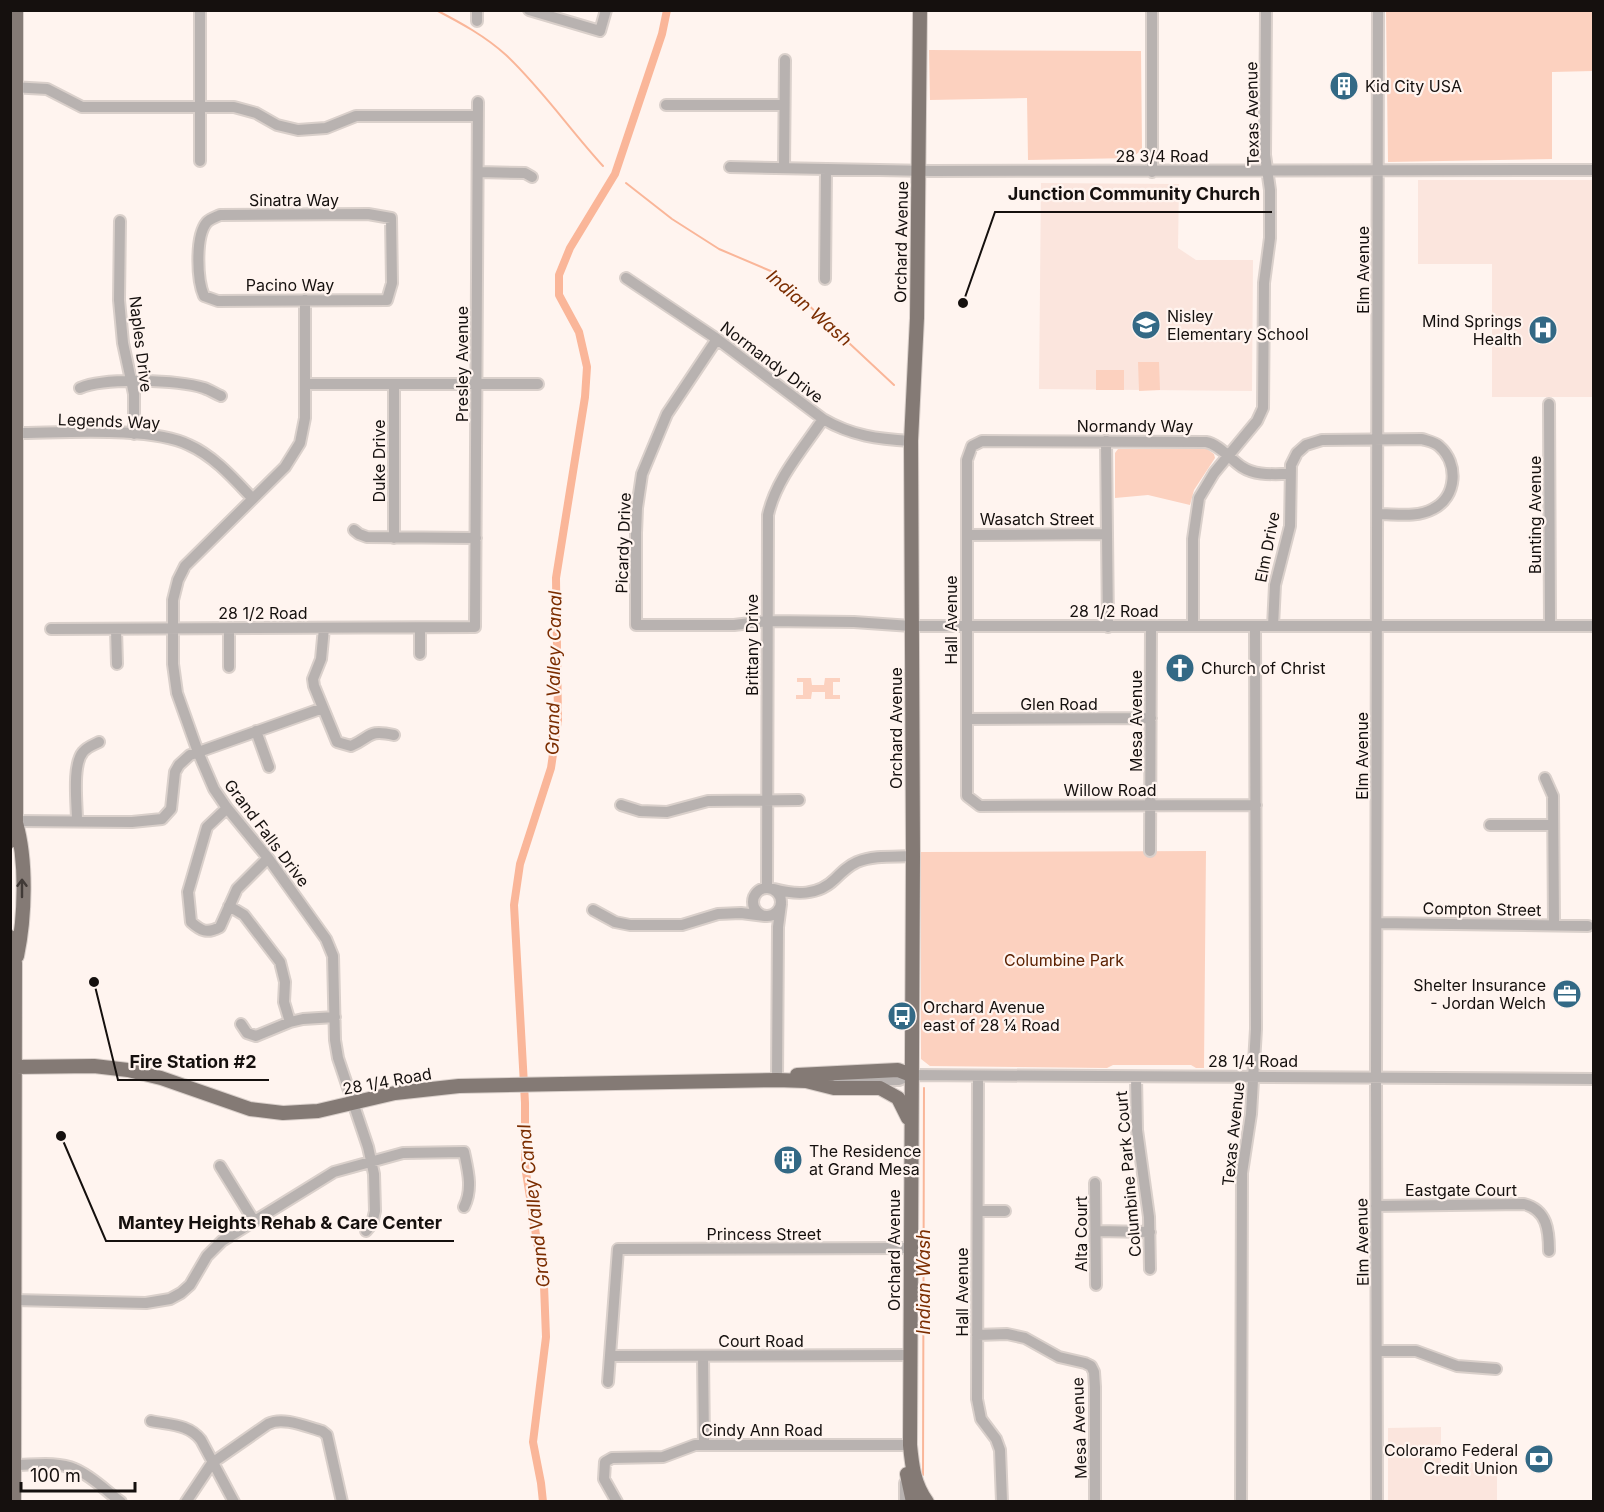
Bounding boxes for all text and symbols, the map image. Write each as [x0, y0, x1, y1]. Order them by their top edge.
street label: Texas Avenue [1241, 61, 1263, 167]
building icon: Kid City USA [1328, 70, 1360, 102]
place label: Kid City USA [1365, 76, 1462, 96]
street label: 28 3/4 Road [1115, 146, 1209, 166]
callout: Junction Community Church [995, 176, 1272, 212]
street label: Orchard Avenue [890, 181, 912, 303]
text: Junction Community Church [1008, 183, 1260, 204]
street label: Sinatra Way [249, 190, 339, 210]
street label: Elm Avenue [1353, 226, 1373, 314]
water label: Indian Wash [763, 265, 856, 350]
street label: Pacino Way [246, 275, 334, 295]
street label: Naples Drive [125, 295, 157, 393]
street label: Presley Avenue [452, 306, 472, 422]
place label: Nisley Elementary School [1167, 306, 1309, 344]
school or university icon: Nisley Elementary School [1130, 309, 1162, 341]
place label: Mind Springs Health [1422, 311, 1522, 349]
hospital icon: Mind Springs Health [1527, 314, 1559, 346]
street label: Normandy Drive [717, 317, 827, 407]
street label: Legends Way [57, 409, 161, 433]
street label: Normandy Way [1077, 416, 1193, 436]
street label: Duke Drive [369, 420, 389, 502]
street label: Bunting Avenue [1525, 456, 1545, 574]
street label: Picardy Drive [611, 492, 635, 594]
street label: Wasatch Street [980, 509, 1094, 529]
street label: Elm Drive [1250, 510, 1284, 584]
street label: Hall Avenue [941, 575, 961, 665]
water label: Grand Valley Canal [542, 590, 565, 755]
street label: Brittany Drive [742, 594, 762, 696]
street label: 28 1/2 Road [1069, 601, 1159, 621]
street label: 28 1/2 Road [218, 603, 308, 623]
church icon: Church of Christ [1164, 652, 1196, 684]
place label: Church of Christ [1201, 658, 1325, 678]
street label: Orchard Avenue [886, 667, 906, 789]
street label: Mesa Avenue [1126, 670, 1146, 772]
street label: Glen Road [1020, 694, 1098, 714]
street label: Elm Avenue [1352, 712, 1372, 800]
street label: Grand Falls Drive [220, 775, 314, 891]
street label: Willow Road [1064, 780, 1156, 800]
one-way arrow [16, 878, 28, 898]
street label: Compton Street [1422, 898, 1542, 920]
park label: Columbine Park [1004, 950, 1124, 970]
place label: Shelter Insurance - Jordan Welch [1413, 975, 1546, 1013]
office icon: Shelter Insurance - Jordan Welch [1551, 978, 1583, 1010]
place label: Orchard Avenue east of 28 ¼ Road [923, 997, 1060, 1035]
bus stop icon: Orchard Avenue east of 28 ¼ Road [886, 1000, 918, 1032]
callout: Fire Station #2 [118, 1044, 269, 1080]
text: Fire Station #2 [129, 1051, 257, 1072]
street label: 28 1/4 Road [1208, 1051, 1298, 1071]
street label: 28 1/4 Road [341, 1063, 433, 1099]
street label: Texas Avenue [1218, 1081, 1248, 1187]
street label: Columbine Park Court [1111, 1090, 1145, 1258]
water label: Grand Valley Canal [513, 1123, 554, 1289]
place label: The Residence at Grand Mesa [809, 1141, 921, 1179]
building icon: The Residence at Grand Mesa [772, 1144, 804, 1176]
street label: Eastgate Court [1405, 1180, 1517, 1200]
street label: Orchard Avenue [884, 1189, 904, 1311]
street label: Alta Court [1071, 1196, 1091, 1272]
street label: Elm Avenue [1351, 1198, 1373, 1286]
callout: Mantey Heights Rehab & Care Center [106, 1205, 454, 1241]
text: Mantey Heights Rehab & Care Center [118, 1212, 442, 1233]
street label: Princess Street [707, 1224, 821, 1244]
water label: Indian Wash [913, 1229, 934, 1335]
street label: Hall Avenue [952, 1247, 972, 1337]
street label: Court Road [718, 1331, 804, 1351]
street label: Mesa Avenue [1067, 1377, 1091, 1479]
street label: Cindy Ann Road [701, 1420, 823, 1440]
place label: Coloramo Federal Credit Union [1384, 1440, 1518, 1478]
bank icon: Coloramo Federal Credit Union [1523, 1443, 1555, 1475]
scale bar [21, 1455, 135, 1493]
text: 100 m [30, 1465, 81, 1486]

